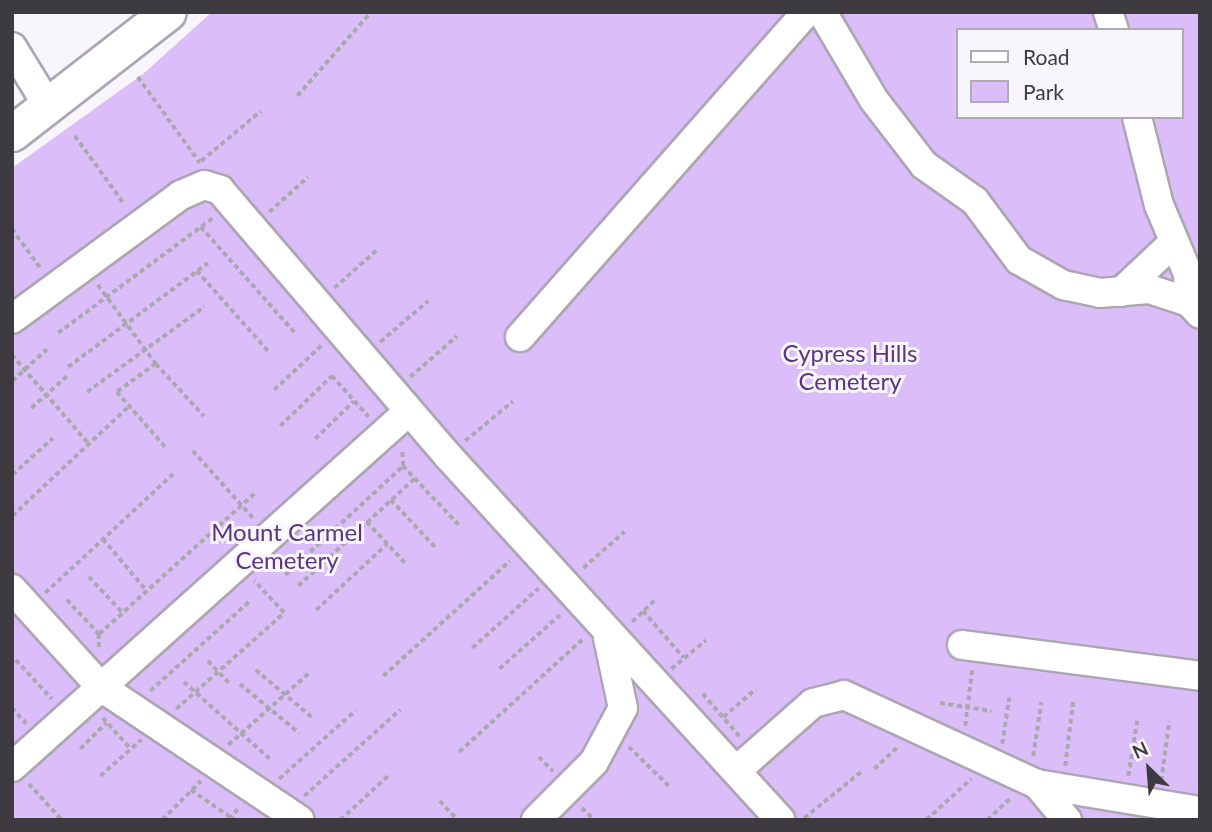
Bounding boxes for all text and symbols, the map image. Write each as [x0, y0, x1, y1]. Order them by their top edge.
legend [956, 28, 1184, 119]
text: Road [1023, 44, 1070, 69]
text: Park [1023, 79, 1064, 104]
park label: Cypress Hills Cemetery [783, 339, 917, 395]
park label: Mount Carmel Cemetery [211, 518, 363, 574]
north arrow [1114, 734, 1184, 804]
text: N [1128, 736, 1151, 763]

